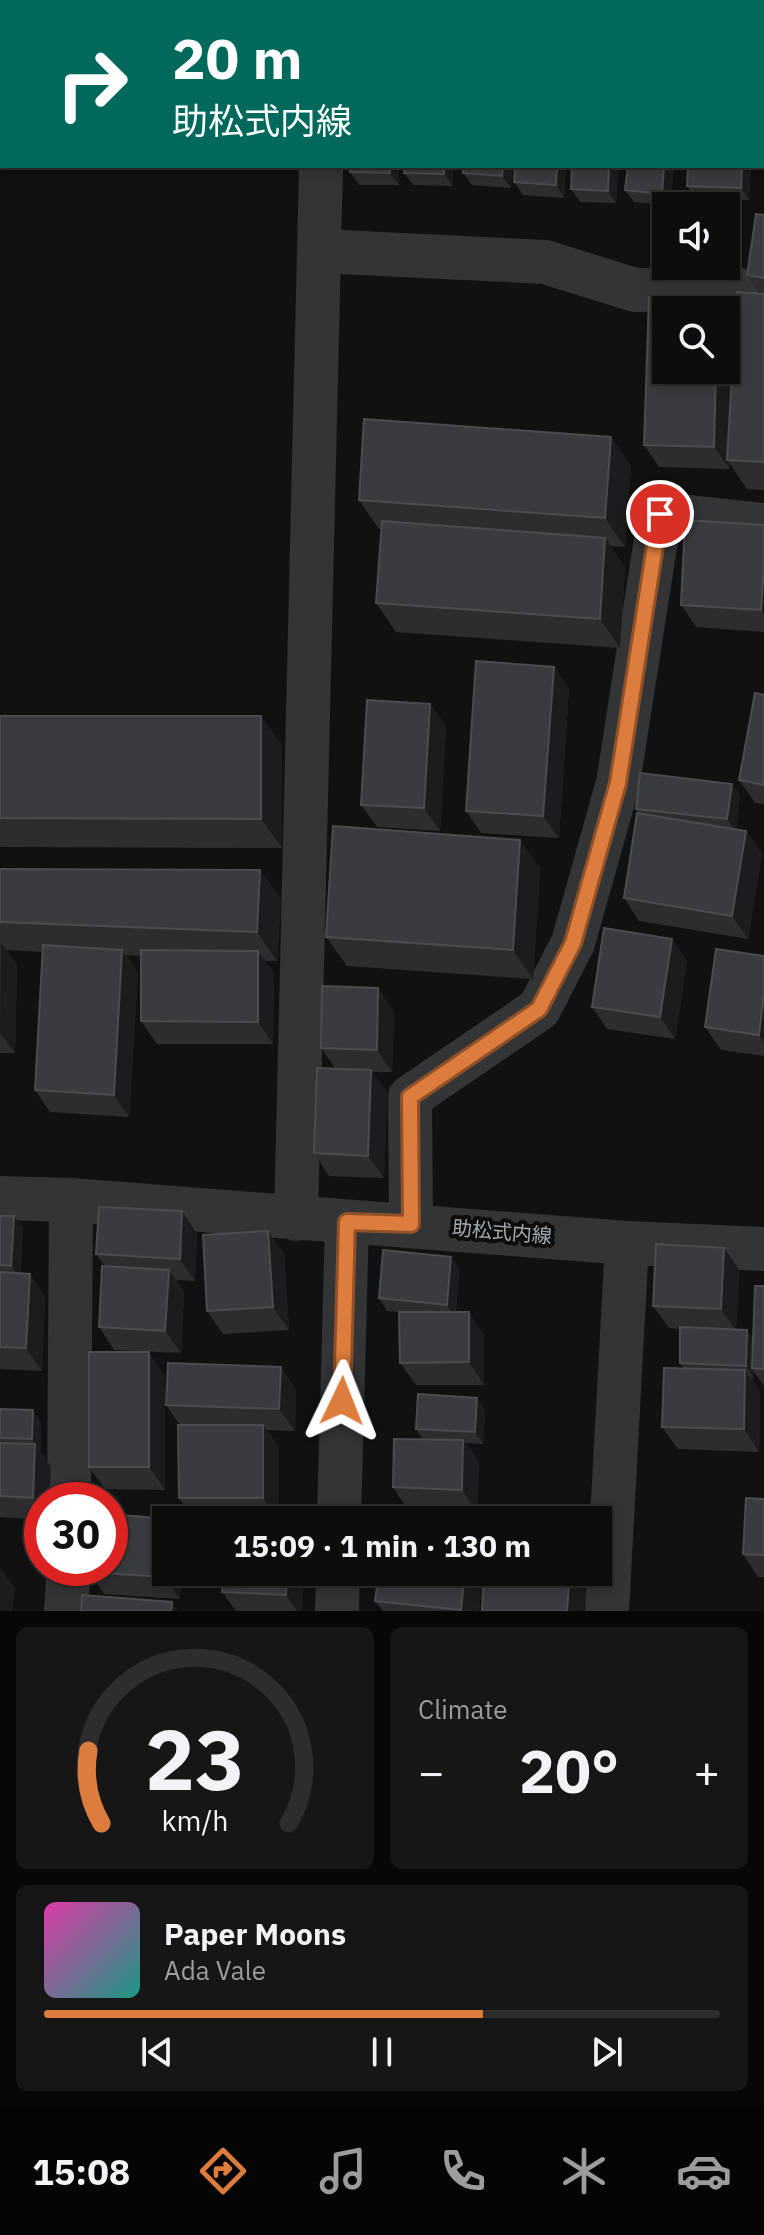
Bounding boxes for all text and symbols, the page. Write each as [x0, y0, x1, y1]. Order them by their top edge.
text: 20 m [172, 22, 302, 94]
icon: right [40, 32, 144, 136]
text: 助松式内線 [172, 97, 352, 144]
map controls [652, 192, 740, 384]
button: sound [652, 192, 740, 280]
button: search [652, 296, 740, 384]
pin [626, 480, 694, 548]
icon: arrive [638, 492, 682, 536]
street label: 助松式内線 [451, 1214, 553, 1249]
position arrow [300, 1359, 384, 1443]
speed limit sign: 30 [24, 1482, 128, 1586]
text: 15:09 · 1 min · 130 m [233, 1526, 531, 1565]
text: Climate [418, 1692, 508, 1726]
text: 23 [145, 1705, 245, 1813]
text: 20° [519, 1731, 619, 1810]
text: − [418, 1743, 444, 1800]
text: + [694, 1743, 720, 1800]
text: km/h [161, 1802, 229, 1839]
text: Paper Moons [164, 1914, 346, 1953]
text: Ada Vale [164, 1953, 266, 1987]
icon: previous [135, 2030, 179, 2074]
icon: pause [360, 2030, 404, 2074]
icon: next [585, 2030, 629, 2074]
icon: directions [195, 2143, 251, 2199]
icon: music [315, 2143, 371, 2199]
icon: phone [435, 2143, 491, 2199]
icon: climate [556, 2143, 612, 2199]
icon: car [676, 2143, 732, 2199]
text: 15:08 [32, 2148, 130, 2195]

